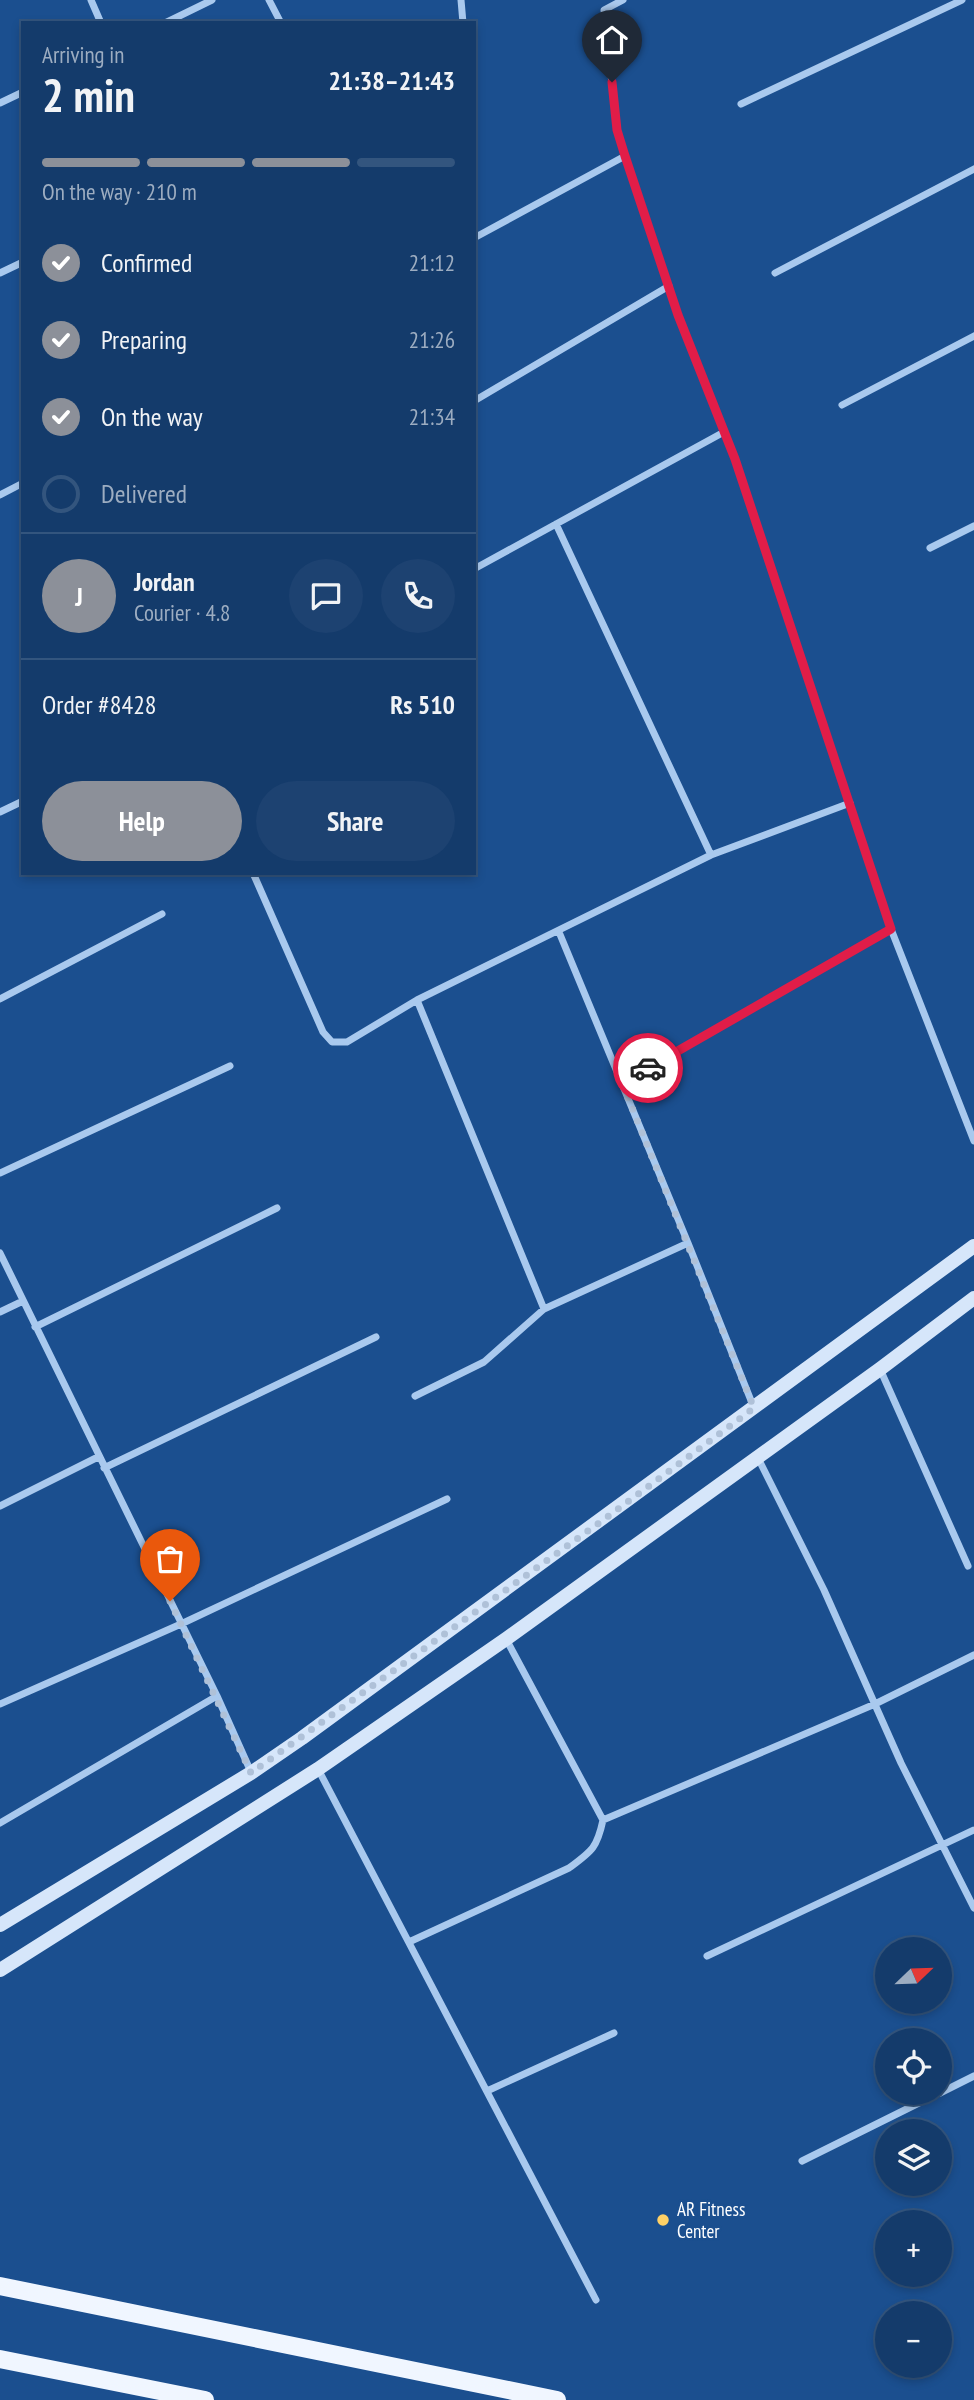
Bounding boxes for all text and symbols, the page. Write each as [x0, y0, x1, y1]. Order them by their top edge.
pin [582, 10, 642, 82]
icon: home [593, 21, 631, 59]
text: Arriving in [42, 40, 124, 69]
text: 21:38–21:43 [328, 64, 455, 97]
text: 2 min [42, 65, 135, 125]
text: On the way · 210 m [42, 177, 197, 206]
icon: check [42, 244, 80, 282]
text: Confirmed [101, 246, 192, 279]
text: 21:12 [409, 248, 455, 277]
icon: check [42, 321, 80, 359]
text: Preparing [101, 323, 187, 356]
text: 21:26 [409, 325, 455, 354]
icon: check [42, 398, 80, 436]
text: On the way [101, 400, 203, 433]
text: 21:34 [409, 402, 455, 431]
text: Delivered [101, 477, 187, 510]
button: chat [289, 559, 363, 633]
button: phone [381, 559, 455, 633]
text: Jordan [134, 565, 195, 598]
text: J [75, 580, 83, 613]
text: Courier · 4.8 [134, 598, 230, 627]
text: Order #8428 [42, 688, 157, 721]
text: Rs 510 [390, 688, 455, 721]
button: Help [42, 781, 242, 861]
button: Share [256, 781, 455, 861]
courier [613, 1033, 683, 1103]
icon: car [629, 1049, 667, 1087]
pin [140, 1529, 200, 1601]
icon: bag [151, 1540, 189, 1578]
north arrow [875, 1937, 952, 2014]
map controls [875, 1937, 952, 2378]
button: locate [875, 2028, 952, 2105]
button: layers [875, 2119, 952, 2196]
place label: AR Fitness Center [677, 2197, 745, 2243]
button: + [875, 2210, 952, 2287]
marker: AR Fitness Center [655, 2212, 671, 2228]
button: − [875, 2301, 952, 2378]

